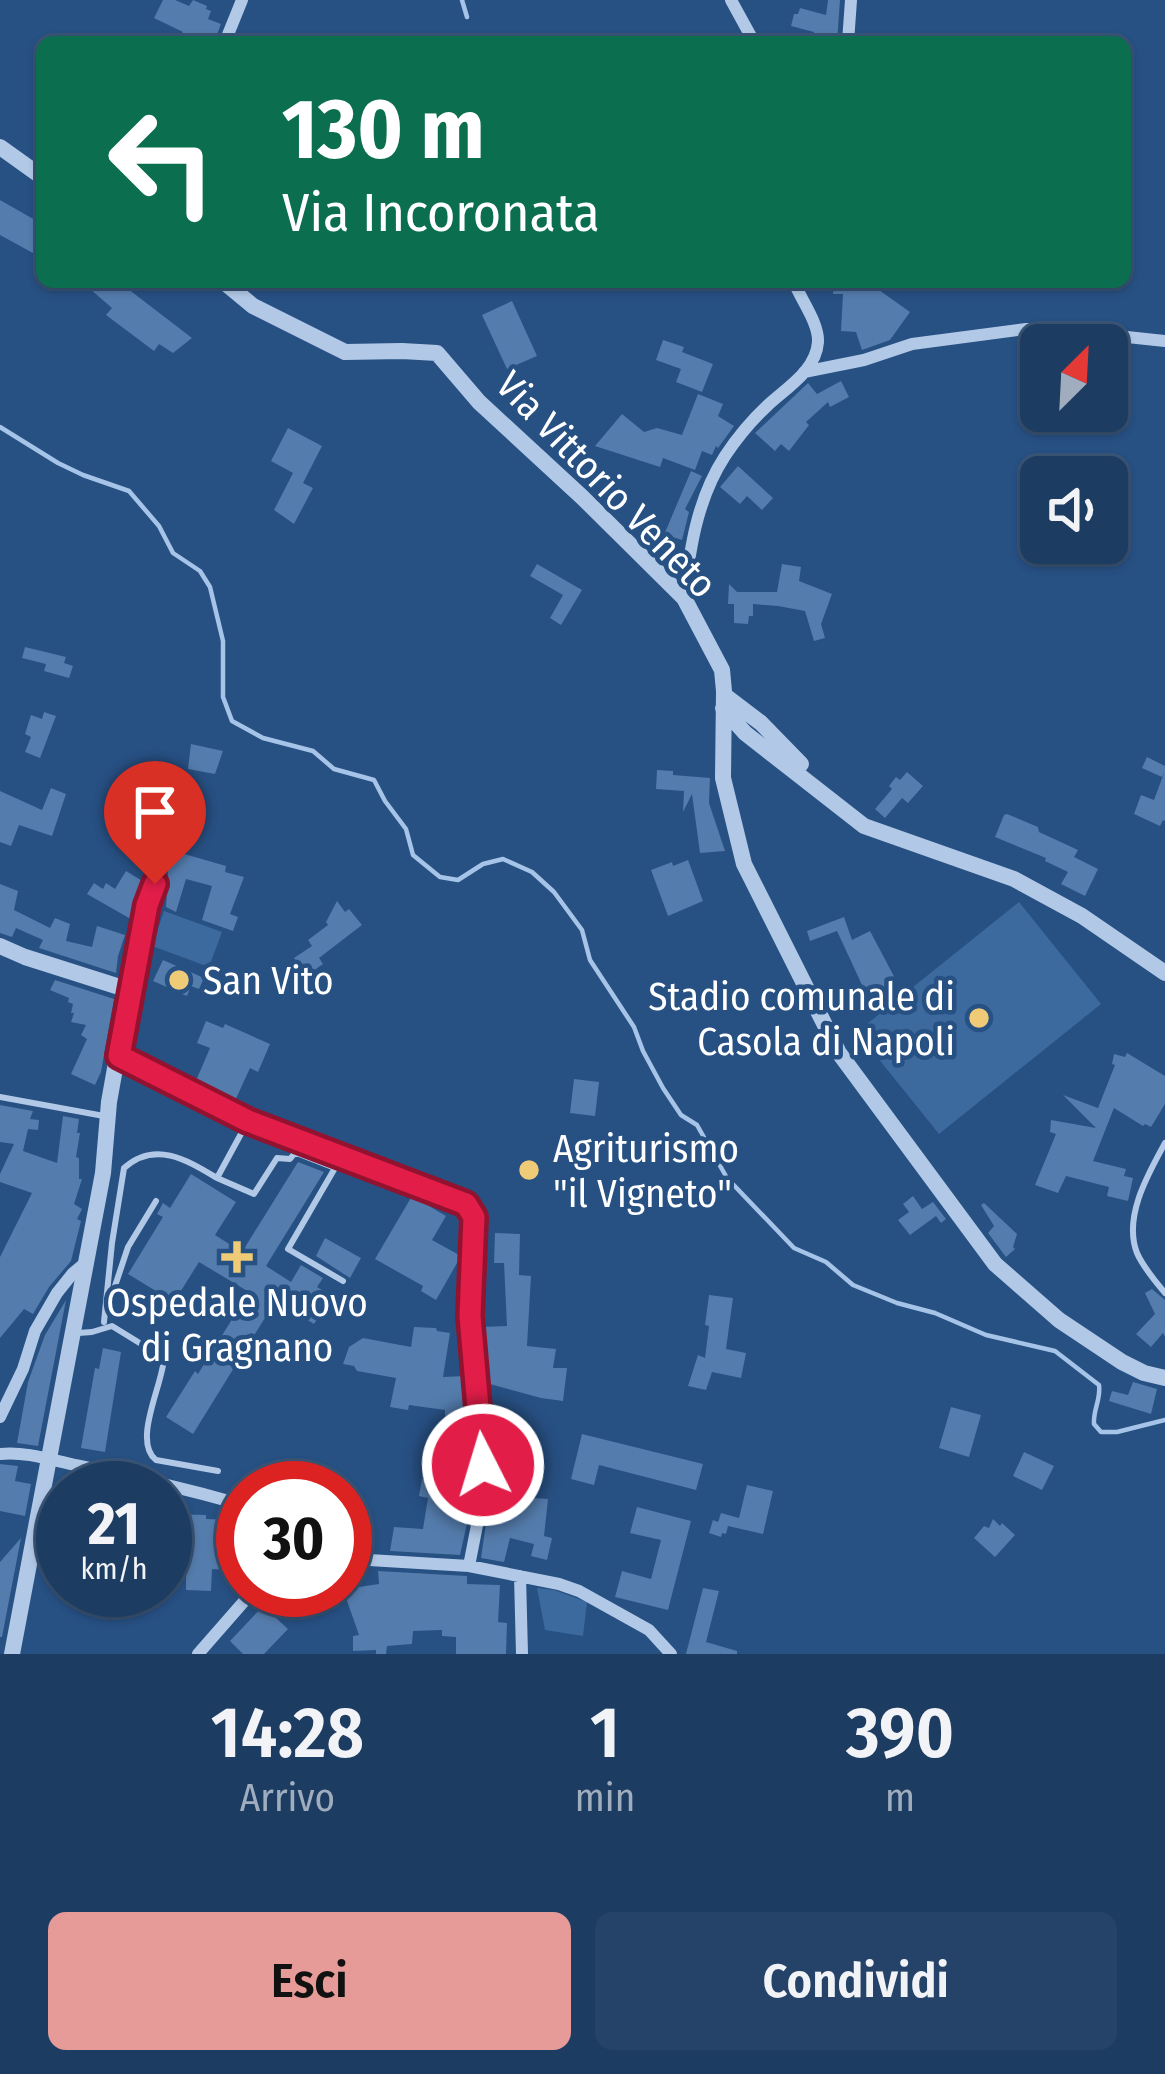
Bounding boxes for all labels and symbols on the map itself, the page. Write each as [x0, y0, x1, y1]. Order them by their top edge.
north arrow [1020, 324, 1128, 432]
street label: Via Vittorio Veneto [487, 362, 726, 607]
pin [104, 761, 206, 884]
place label: San Vito [203, 958, 334, 1004]
marker: San Vito [166, 967, 192, 993]
place label: Stadio comunale di Casola di Napoli [648, 974, 955, 1065]
marker: Stadio comunale di Casola di Napoli [966, 1005, 992, 1031]
place label: Agriturismo "il Vigneto" [553, 1126, 739, 1217]
marker: Agriturismo "il Vigneto" [516, 1157, 542, 1183]
marker: Ospedale Nuovo di Gragnano [221, 1241, 253, 1273]
place label: Ospedale Nuovo di Gragnano [106, 1280, 368, 1371]
position arrow [420, 1402, 546, 1528]
speed limit sign: 30 [216, 1461, 372, 1617]

